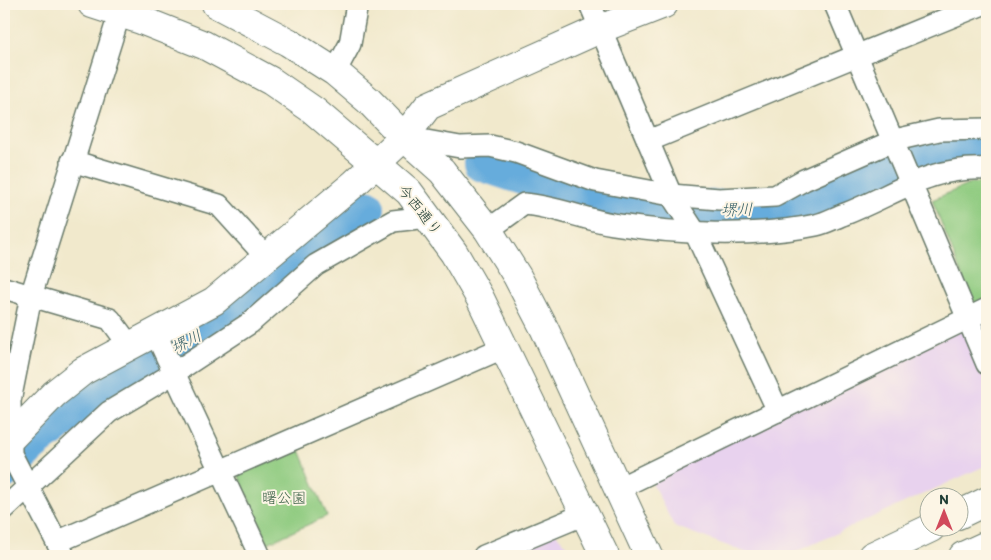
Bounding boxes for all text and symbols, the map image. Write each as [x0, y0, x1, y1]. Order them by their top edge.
street label: 今西通り [394, 181, 446, 239]
water label: 堺川 [721, 200, 753, 219]
water label: 堺川 [168, 326, 205, 357]
north arrow [918, 488, 968, 538]
park label: 曙公園 [261, 489, 307, 507]
text: N [939, 491, 949, 508]

